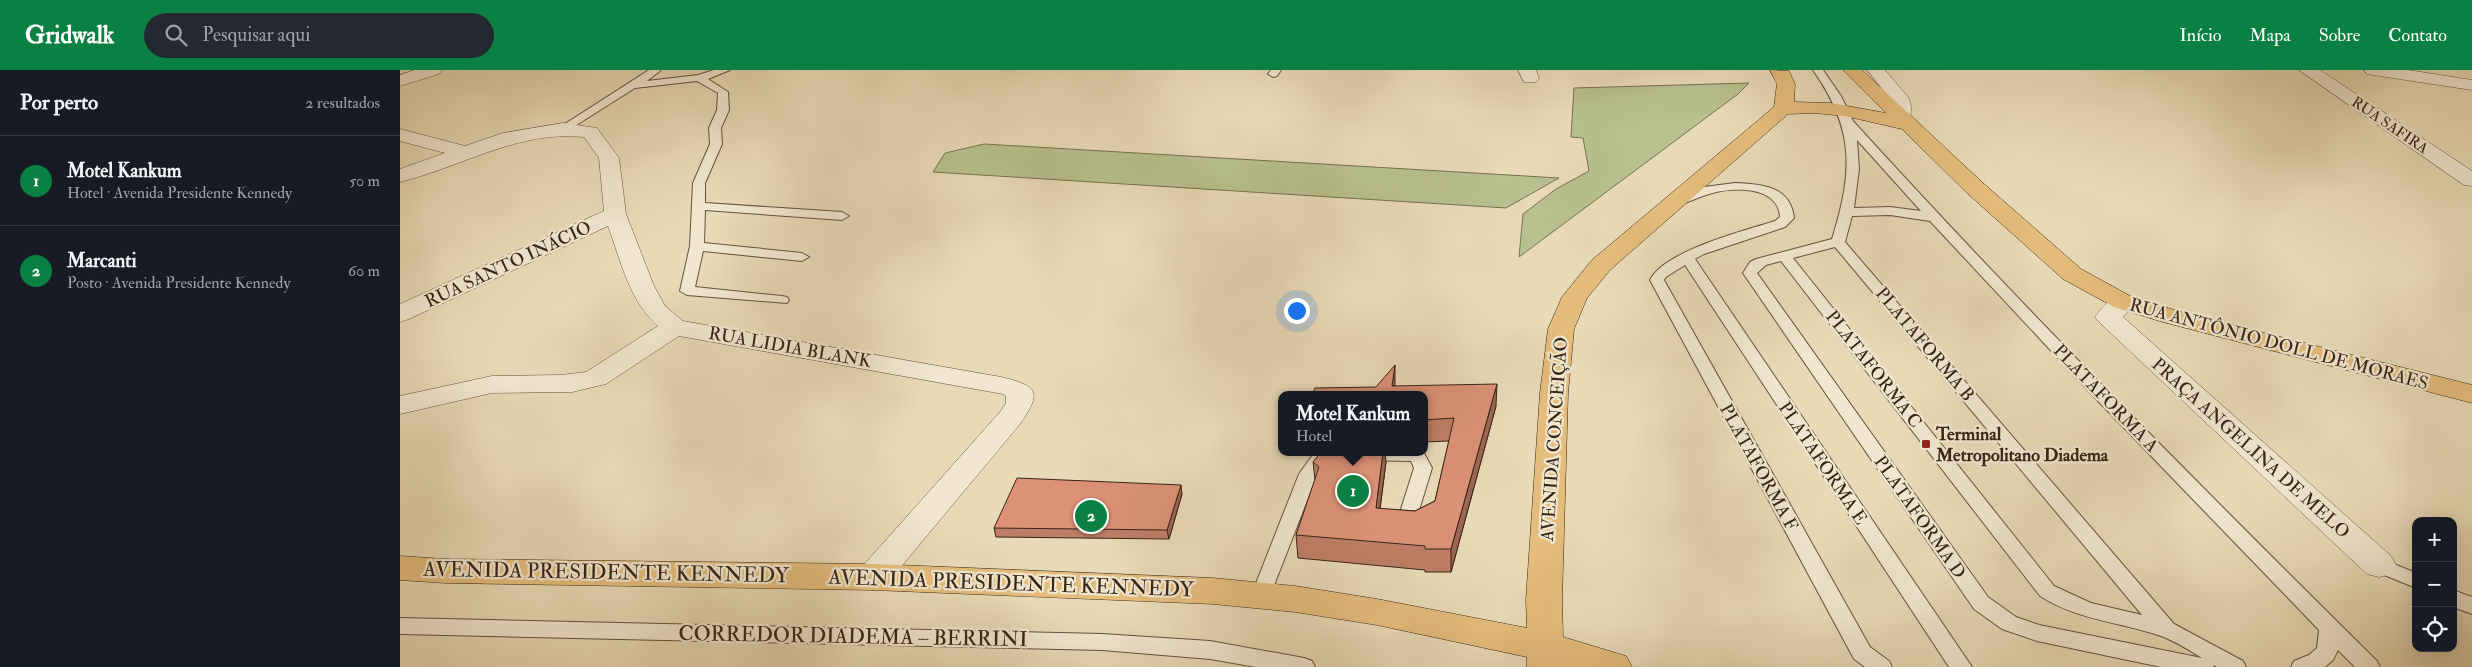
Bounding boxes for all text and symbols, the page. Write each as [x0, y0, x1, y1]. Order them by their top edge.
search box [144, 13, 494, 58]
text: Gridwalk [25, 20, 114, 51]
icon: search [162, 21, 190, 49]
text: Pesquisar aqui [202, 23, 310, 47]
text: Início [2180, 24, 2221, 47]
text: Mapa [2249, 24, 2291, 47]
text: Sobre [2319, 24, 2360, 47]
text: Contato [2388, 24, 2447, 47]
text: Por perto [20, 89, 98, 116]
text: 2 resultados [305, 93, 380, 113]
street label: RUA SAFIRA [2348, 93, 2432, 158]
text: Motel Kankum [67, 159, 182, 183]
text: 1 [33, 171, 39, 191]
text: 50 m [349, 171, 380, 191]
text: Hotel · Avenida Presidente Kennedy [67, 183, 292, 203]
street label: RUA SANTO INÁCIO [421, 216, 595, 313]
text: Marcanti [67, 249, 136, 273]
text: 2 [32, 261, 40, 281]
text: 60 m [348, 261, 380, 281]
text: Posto · Avenida Presidente Kennedy [67, 273, 290, 293]
street label: PLATAFORMA B [1870, 283, 1979, 406]
street label: RUA ANTÔNIO DOLL DE MORAES [2127, 293, 2431, 396]
your location [1284, 298, 1310, 324]
street label: PLATAFORMA C [1820, 306, 1927, 433]
street label: RUA LIDIA BLANK [707, 322, 873, 373]
street label: AVENIDA CONCEIÇÃO [1536, 336, 1573, 543]
street label: PLATAFORMA A [2048, 339, 2164, 458]
street label: PRAÇA ANGELINA DE MELO [2147, 353, 2355, 544]
popup [1278, 391, 1428, 456]
street label: PLATAFORMA E [1773, 397, 1872, 529]
street label: PLATAFORMA F [1714, 400, 1803, 535]
text: Motel Kankum [1296, 402, 1410, 426]
place label: Terminal Metropolitano Diadema [1935, 423, 2109, 467]
text: Hotel [1296, 426, 1332, 446]
marker: Terminal Metropolitano Diadema [1920, 438, 1932, 450]
street label: PLATAFORMA D [1869, 451, 1971, 583]
pin: 1 [1337, 472, 1369, 510]
pin: 2 [1075, 497, 1107, 535]
map controls [2412, 517, 2457, 652]
button: + [2412, 517, 2457, 562]
street label: AVENIDA PRESIDENTE KENNEDY [422, 556, 790, 589]
button: − [2412, 562, 2457, 607]
street label: AVENIDA PRESIDENTE KENNEDY [827, 564, 1195, 603]
button: locate [2412, 607, 2457, 652]
street label: CORREDOR DIADEMA – BERRINI [678, 620, 1028, 653]

